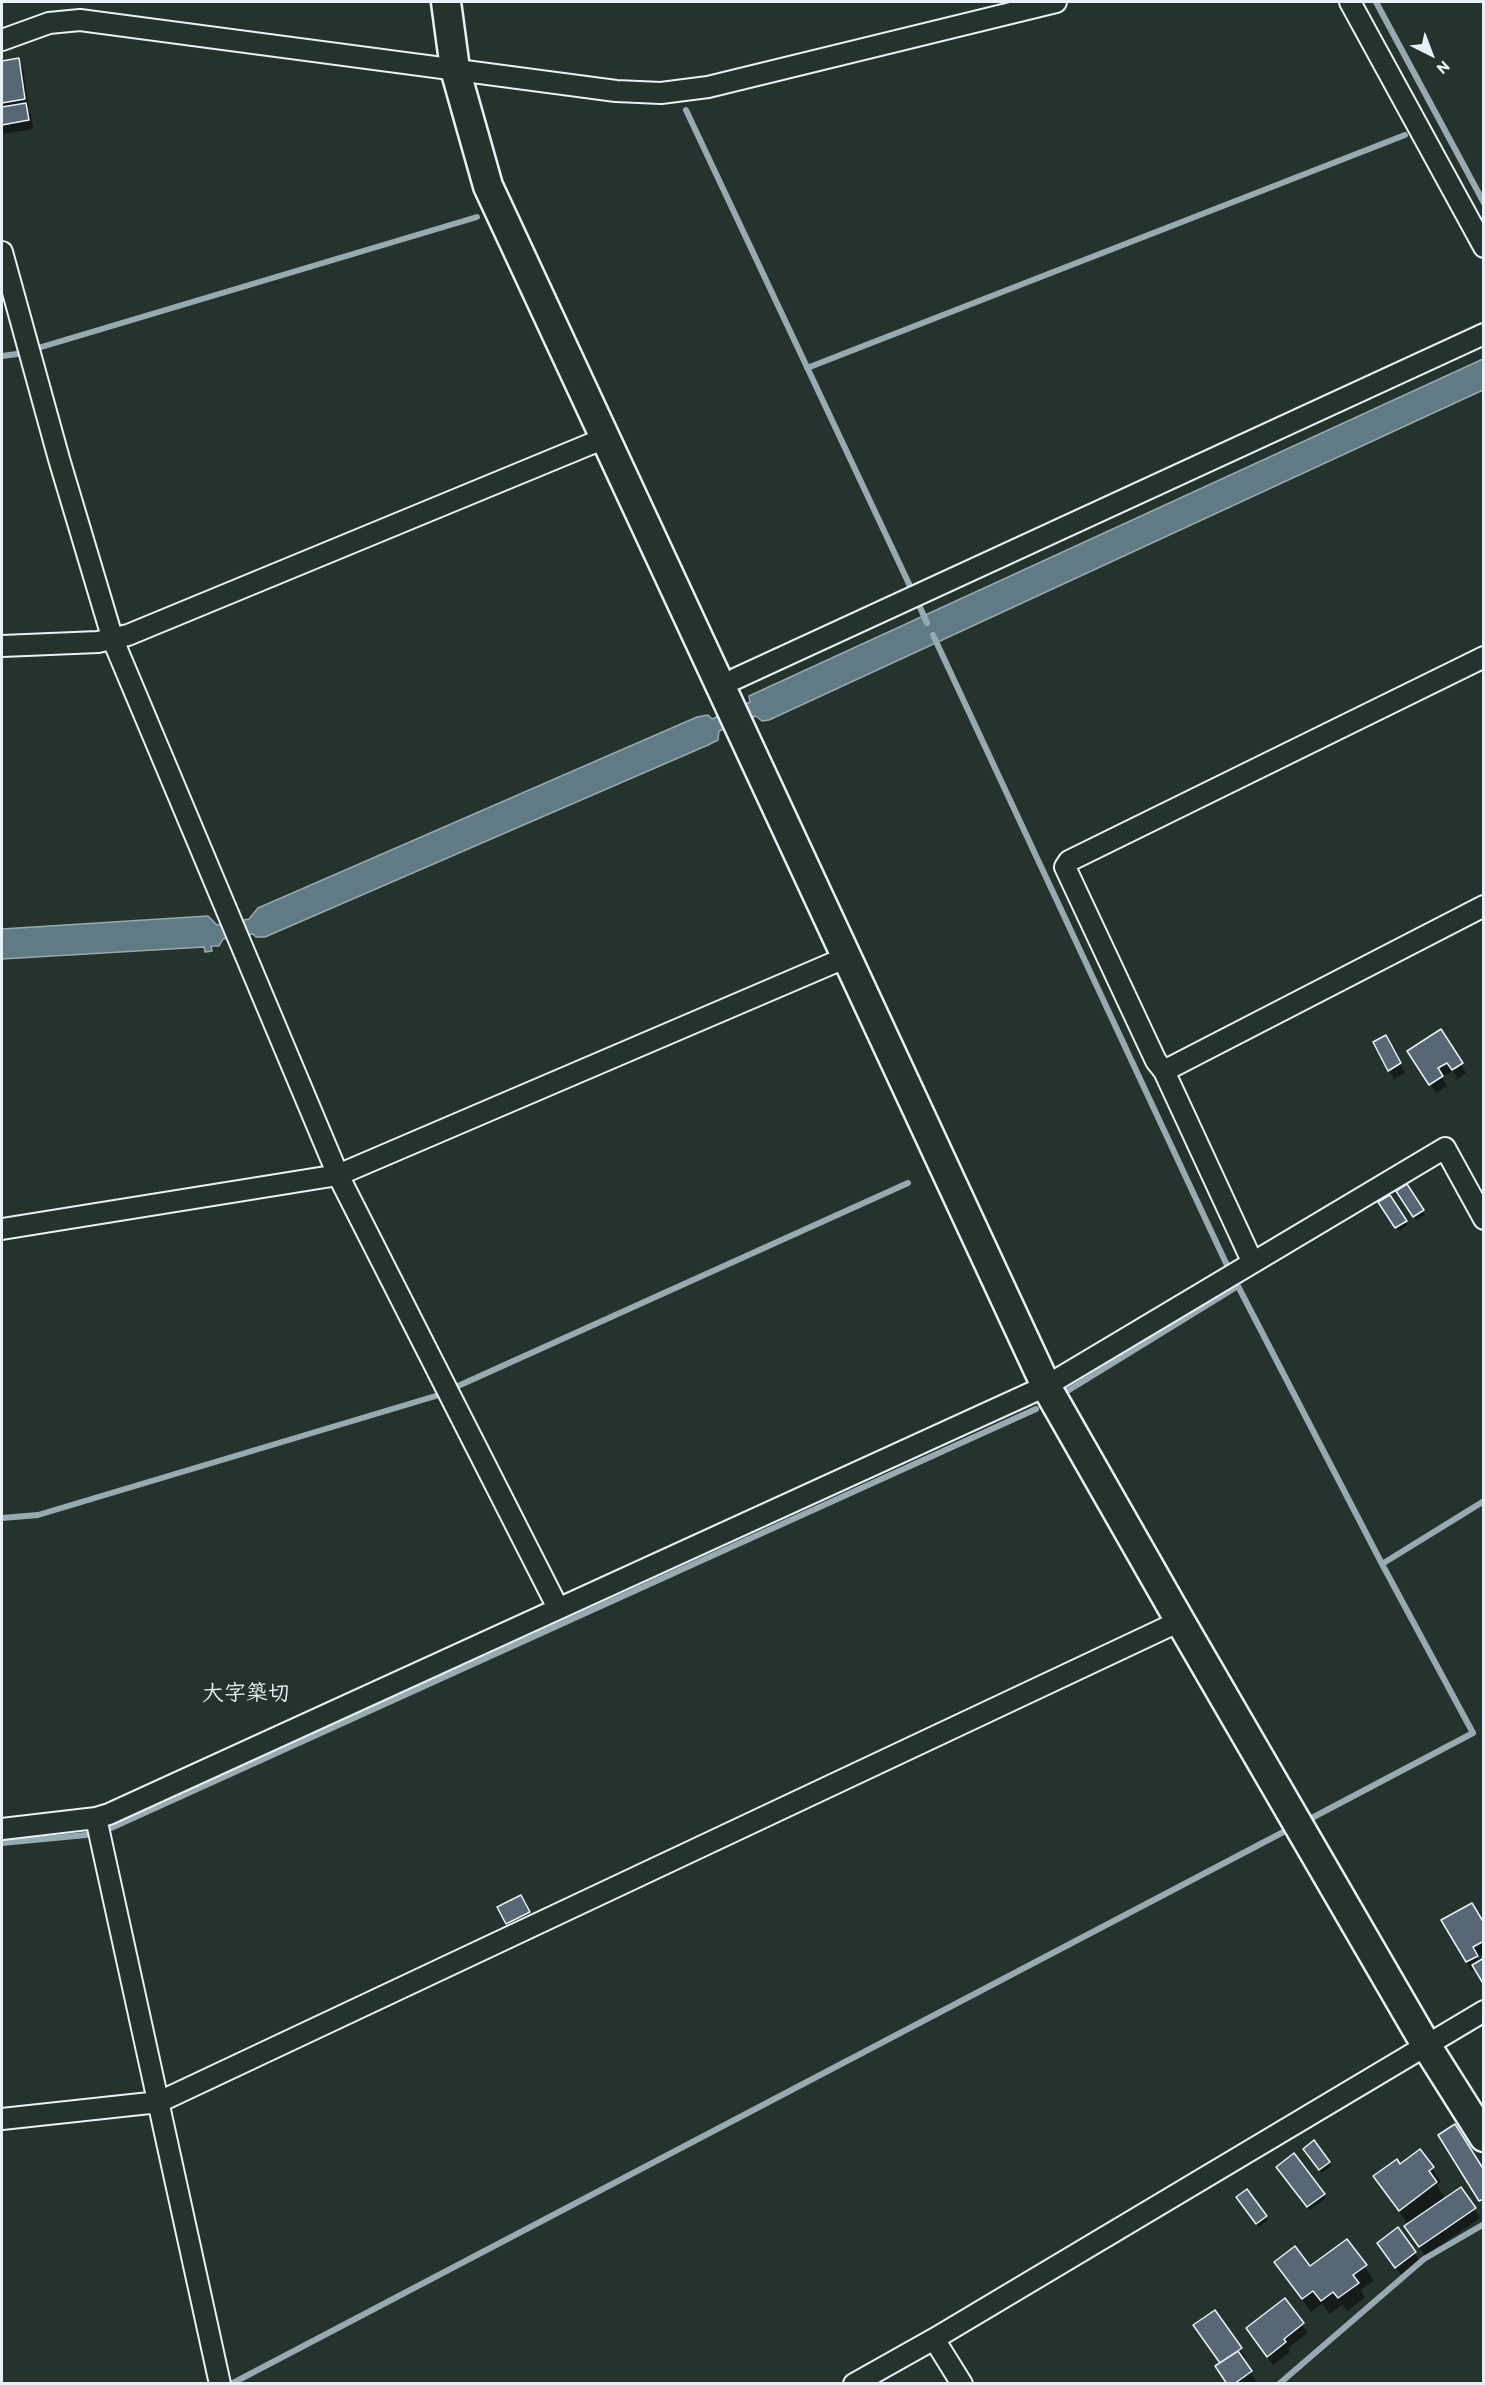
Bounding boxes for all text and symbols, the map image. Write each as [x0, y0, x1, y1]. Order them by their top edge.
north arrow [1401, 24, 1461, 84]
text: N [1433, 57, 1454, 78]
district label: 大字築切 [202, 1681, 290, 1707]

